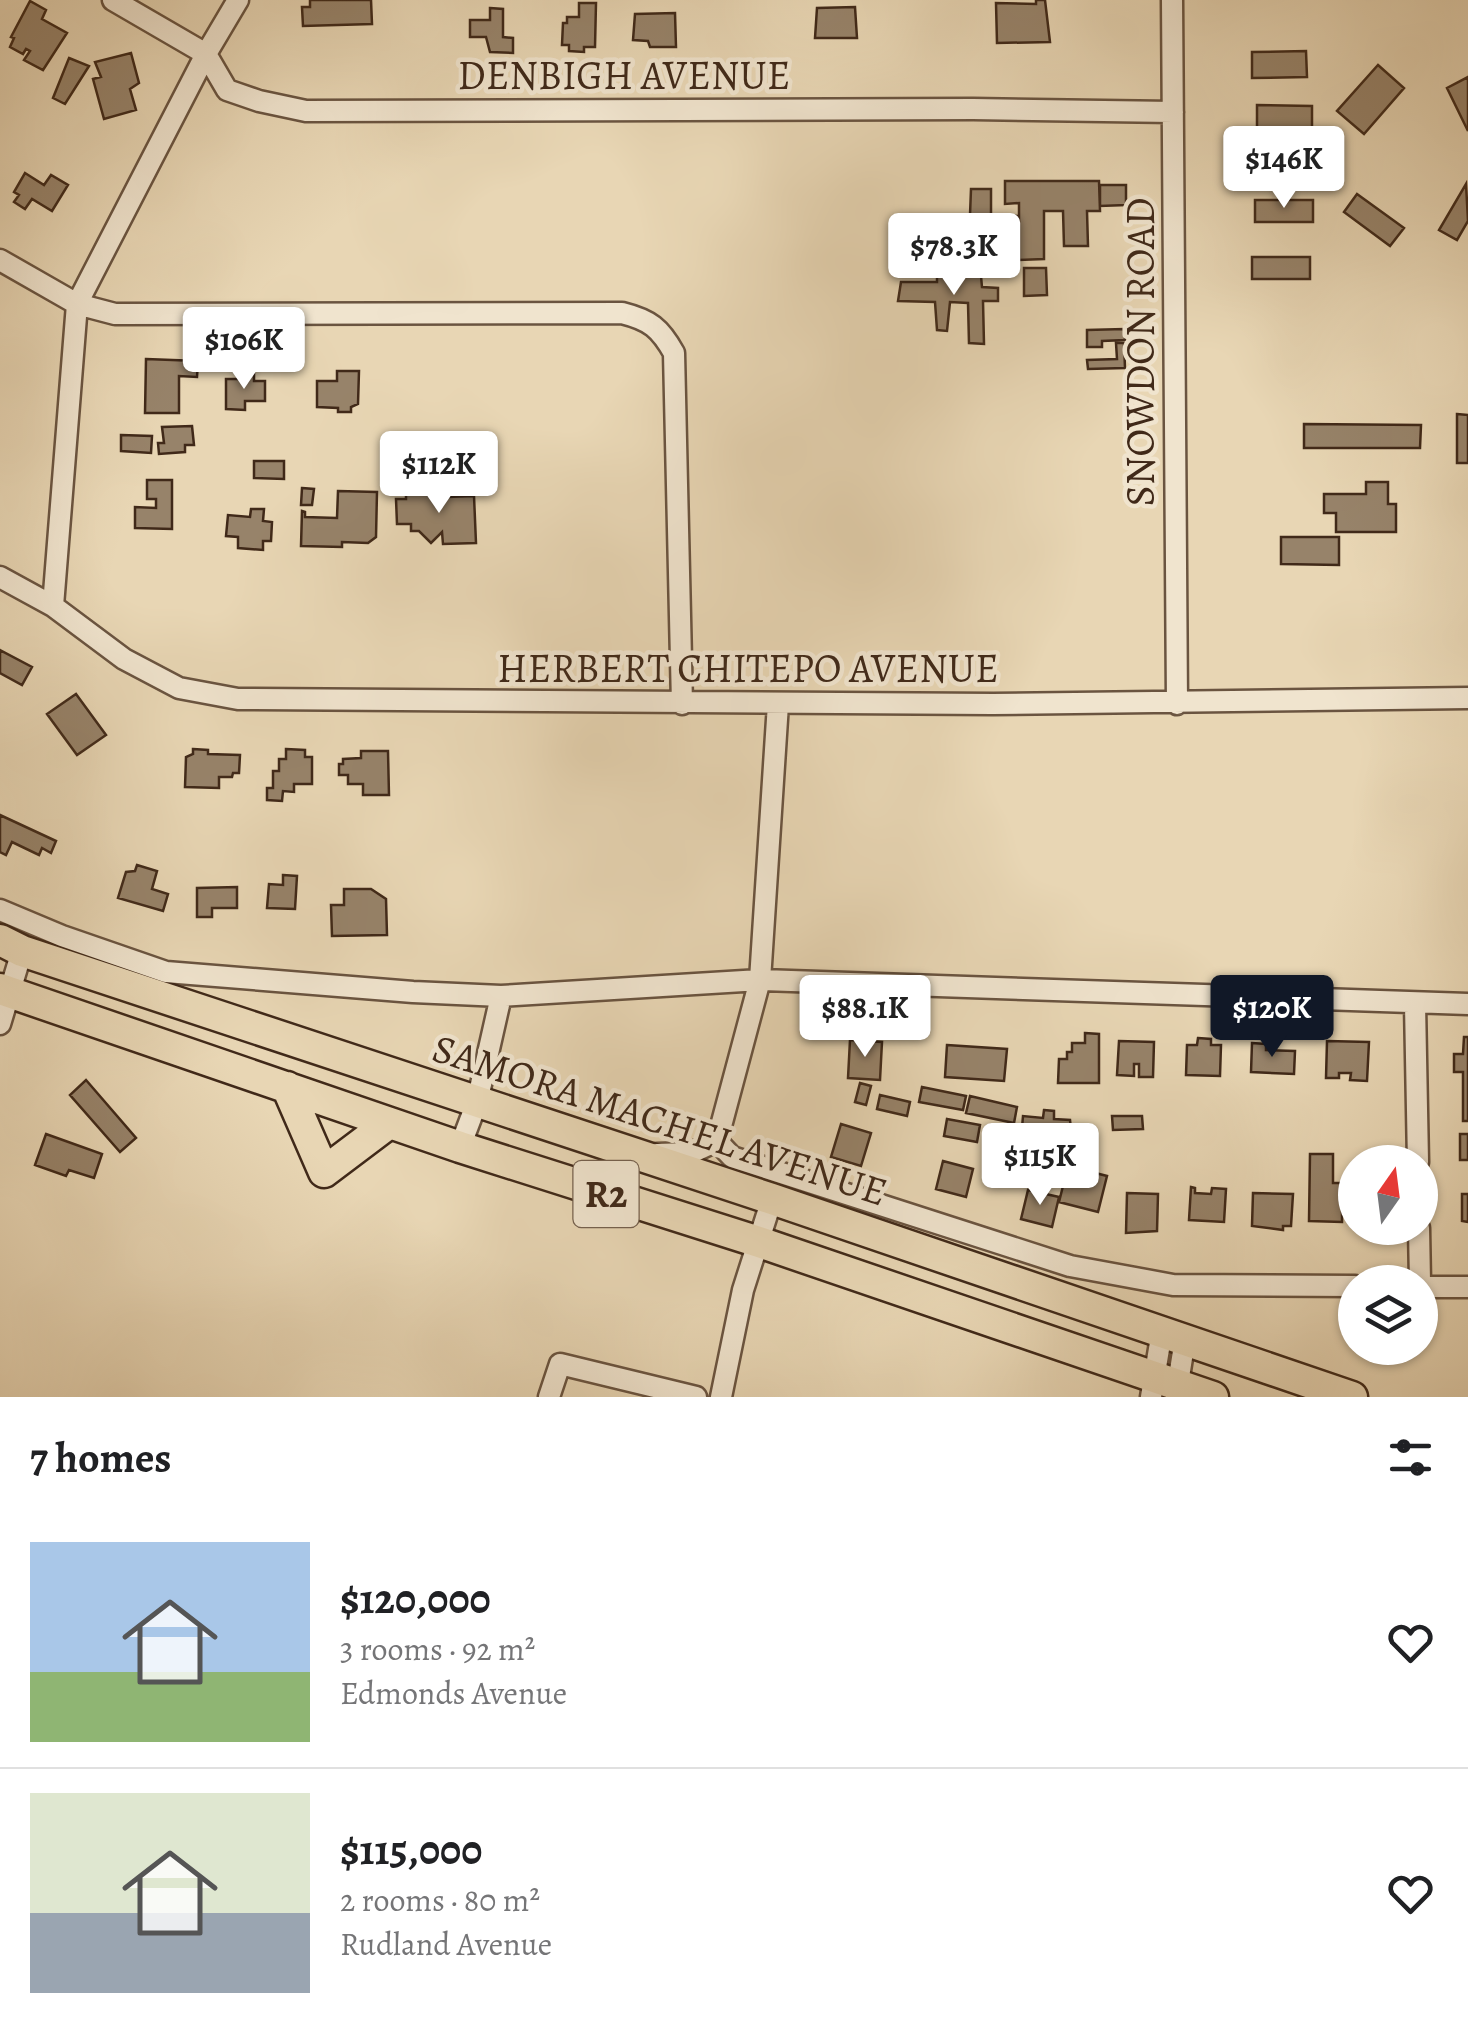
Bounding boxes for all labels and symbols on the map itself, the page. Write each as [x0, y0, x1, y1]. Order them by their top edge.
street label: DENBIGH AVENUE [458, 48, 790, 103]
pin: $146K [1214, 126, 1354, 211]
street label: SNOWDON ROAD [1113, 198, 1168, 507]
pin: $78.3K [873, 213, 1035, 298]
pin: $106K [174, 307, 314, 392]
pin: $112K [369, 431, 509, 516]
street label: HERBERT CHITEPO AVENUE [497, 641, 999, 696]
pin: $88.1K [784, 975, 946, 1060]
pin: $120K [1202, 975, 1342, 1060]
street label: SAMORA MACHEL AVENUE [426, 1021, 894, 1219]
pin: $115K [970, 1123, 1110, 1208]
north arrow [1338, 1145, 1438, 1245]
road number: R2 [574, 1161, 638, 1227]

